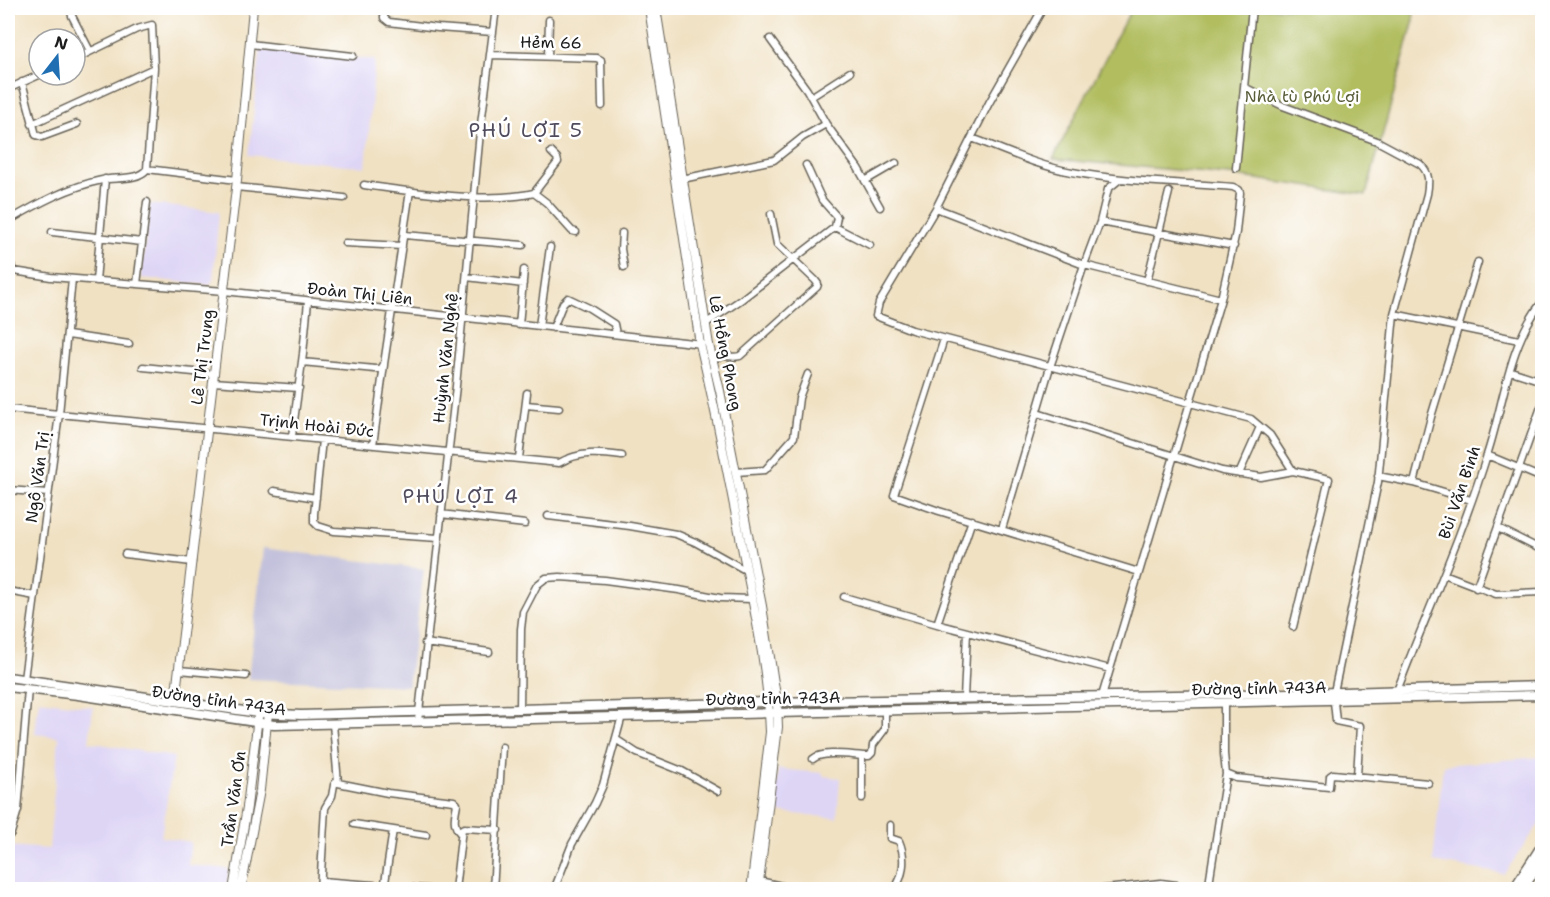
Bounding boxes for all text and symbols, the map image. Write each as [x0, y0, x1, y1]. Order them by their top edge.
north arrow [27, 27, 87, 87]
text: N [52, 31, 70, 55]
street label: Hẻm 66 [520, 31, 582, 54]
park label: Nhà tù Phú Lợi [1245, 86, 1359, 107]
district label: PHÚ LỢI 5 [468, 117, 584, 143]
street label: Đoàn Thị Liên [306, 278, 414, 309]
street label: Huỳnh Văn Nghệ [428, 292, 463, 424]
street label: Lê Hồng Phong [704, 294, 747, 413]
street label: Lê Thị Trung [186, 308, 219, 406]
street label: Trịnh Hoài Đức [259, 409, 375, 442]
street label: Ngô Văn Trị [21, 430, 54, 524]
street label: Bùi Văn Bình [1434, 443, 1485, 542]
district label: PHÚ LỢI 4 [403, 483, 519, 509]
street label: Đường tỉnh 743A [1191, 677, 1327, 700]
street label: Đường tỉnh 743A [151, 681, 287, 720]
street label: Đường tỉnh 743A [705, 687, 841, 710]
street label: Trần Văn Ơn [216, 749, 251, 849]

